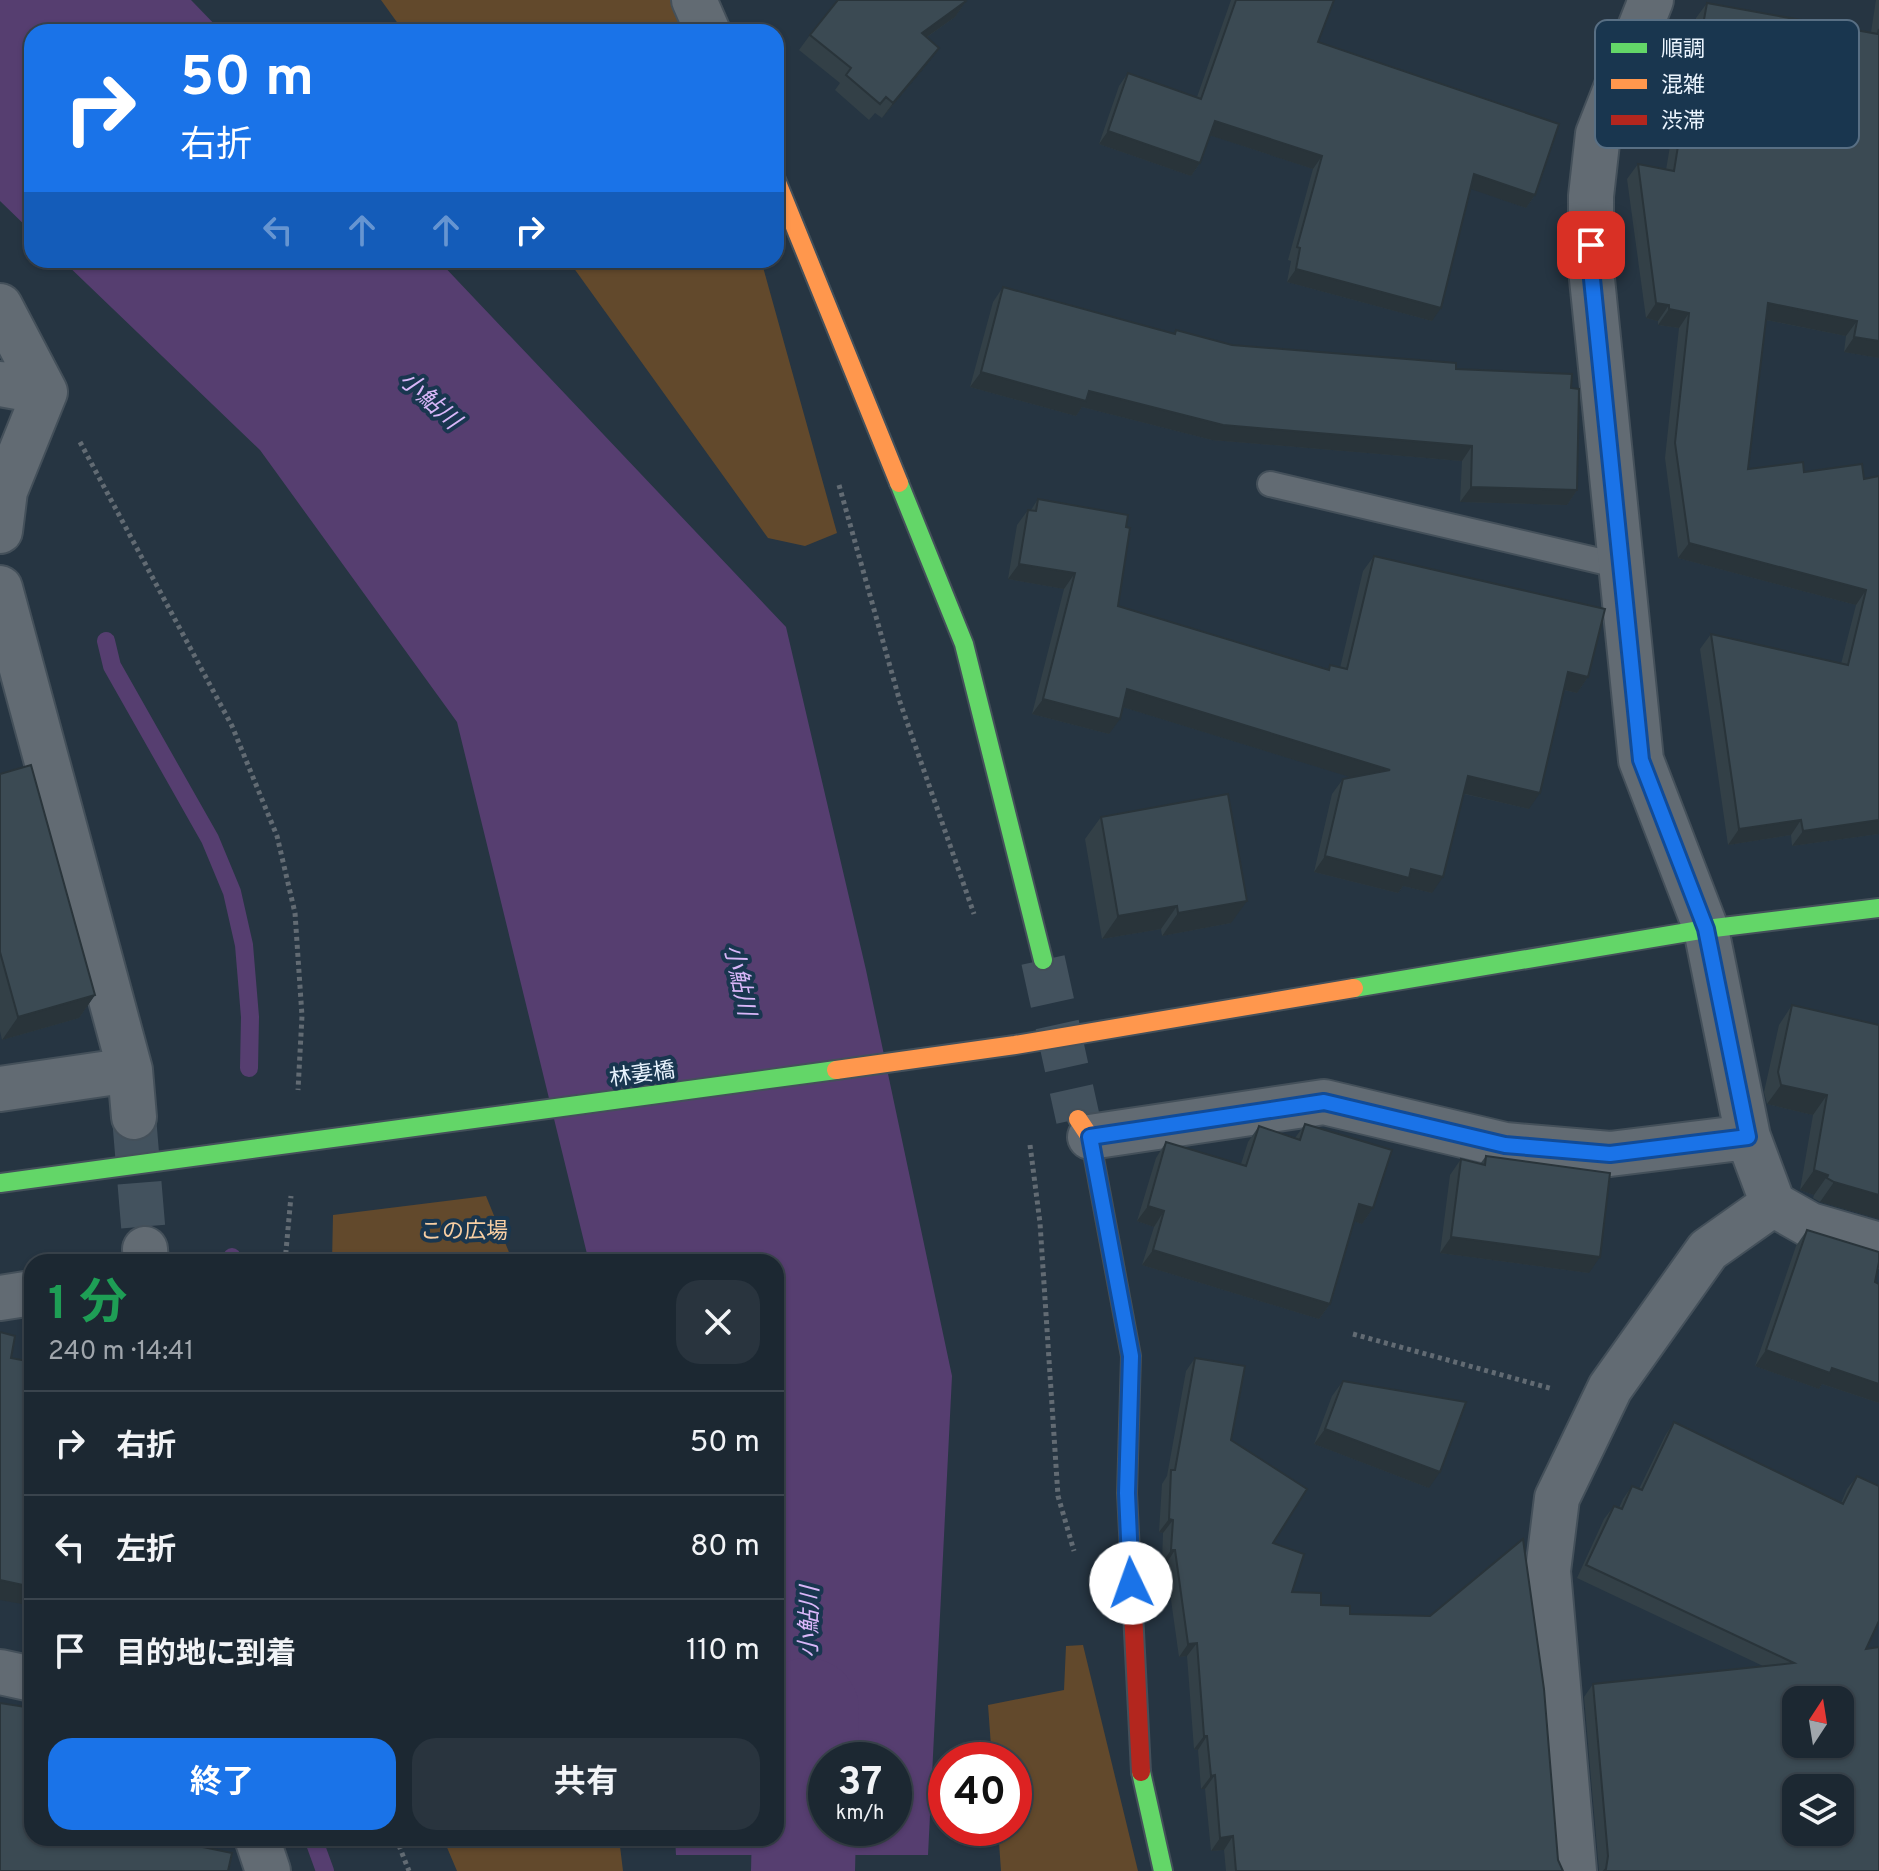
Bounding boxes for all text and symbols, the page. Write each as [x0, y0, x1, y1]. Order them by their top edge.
legend [1595, 20, 1859, 148]
text: 順調 [1661, 37, 1705, 64]
text: 50 m [180, 45, 314, 115]
icon: right [48, 56, 152, 160]
text: 混雑 [1661, 73, 1705, 100]
text: 渋滞 [1661, 109, 1705, 136]
text: 右折 [180, 124, 252, 170]
icon: left [256, 208, 300, 252]
icon: ahead [340, 208, 384, 252]
icon: ahead [424, 208, 468, 252]
icon: right [508, 208, 552, 252]
pin [1557, 211, 1625, 279]
icon: arrive [1569, 223, 1613, 267]
water label: 小鮎川 [392, 366, 468, 439]
water label: 小鮎川 [716, 942, 761, 1022]
street label: 林妻橋 [608, 1058, 677, 1093]
park label: この広場 [420, 1219, 508, 1246]
text: 1 分 [48, 1276, 127, 1336]
button: close [676, 1280, 760, 1364]
text: 240 m · 14:41 [48, 1336, 194, 1369]
icon: right [48, 1421, 92, 1465]
text: 50 m [690, 1425, 760, 1462]
text: 右折 [116, 1429, 176, 1466]
icon: left [48, 1525, 92, 1569]
text: 80 m [690, 1529, 760, 1566]
text: 左折 [116, 1533, 176, 1570]
position arrow [1089, 1541, 1173, 1625]
water label: 小鮎川 [795, 1583, 827, 1658]
icon: arrive [48, 1629, 92, 1673]
text: 110 m [686, 1633, 760, 1670]
text: 目的地に到着 [116, 1637, 296, 1674]
north arrow [1782, 1686, 1854, 1758]
map controls [1782, 1686, 1854, 1846]
button: 終了 [48, 1738, 396, 1830]
button: 共有 [412, 1738, 760, 1830]
speed limit sign: 40 [928, 1742, 1032, 1846]
text: 37 [838, 1759, 882, 1809]
button: layers [1782, 1774, 1854, 1846]
text: km/h [836, 1801, 884, 1827]

